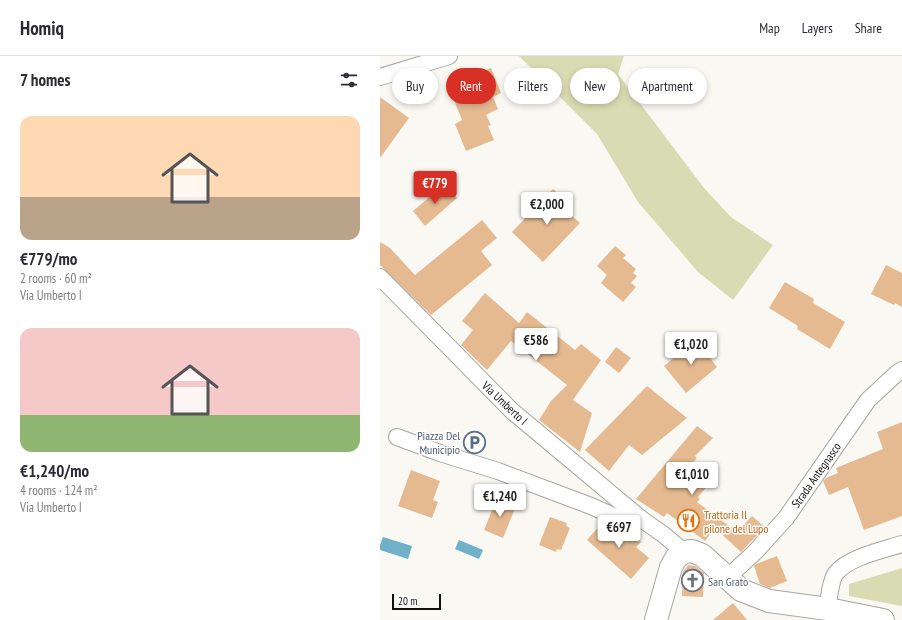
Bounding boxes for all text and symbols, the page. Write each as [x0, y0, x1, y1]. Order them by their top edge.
text: Homiq [20, 16, 64, 40]
text: Map [759, 19, 780, 37]
text: Layers [802, 19, 833, 37]
text: Share [855, 19, 882, 37]
chip: Buy [392, 68, 438, 104]
chip: Rent [446, 68, 496, 104]
chip: Filters [504, 68, 562, 104]
chip: New [570, 68, 620, 104]
chip: Apartment [628, 68, 707, 104]
text: 7 homes [20, 69, 71, 91]
icon: filters [338, 69, 360, 91]
icon: home [154, 142, 226, 214]
pin: €779 [411, 171, 459, 205]
text: €779 [423, 175, 447, 192]
pin: €2,000 [514, 192, 580, 226]
text: €2,000 [530, 196, 564, 213]
text: €779/mo [20, 248, 77, 270]
text: 2 rooms · 60 m² [20, 270, 92, 287]
text: Via Umberto I [20, 287, 82, 304]
pin: €586 [512, 328, 560, 362]
text: €586 [524, 332, 548, 349]
pin: €1,020 [658, 332, 724, 366]
text: €1,020 [674, 336, 708, 353]
icon: home [154, 354, 226, 426]
street label: Via Umberto I [478, 377, 531, 428]
place label: Piazza Del Municipio [417, 428, 460, 457]
parking icon: Piazza Del Municipio [462, 429, 488, 455]
street label: Strada Antegnasco [788, 439, 844, 511]
text: €1,240/mo [20, 460, 89, 482]
pin: €1,010 [659, 462, 725, 496]
text: €1,010 [675, 466, 709, 483]
text: 4 rooms · 124 m² [20, 482, 98, 499]
pin: €1,240 [467, 484, 533, 518]
text: €1,240 [483, 488, 517, 505]
text: Via Umberto I [20, 499, 82, 516]
place label: Trattoria Il pilone del Lupo [704, 507, 769, 536]
restaurant icon: Trattoria Il pilone del Lupo [676, 508, 702, 534]
pin: €697 [595, 515, 643, 549]
text: €697 [607, 519, 631, 536]
church icon: San Grato [680, 568, 706, 594]
place label: San Grato [708, 574, 748, 589]
scale bar [392, 592, 441, 611]
text: 20 m [398, 594, 417, 608]

